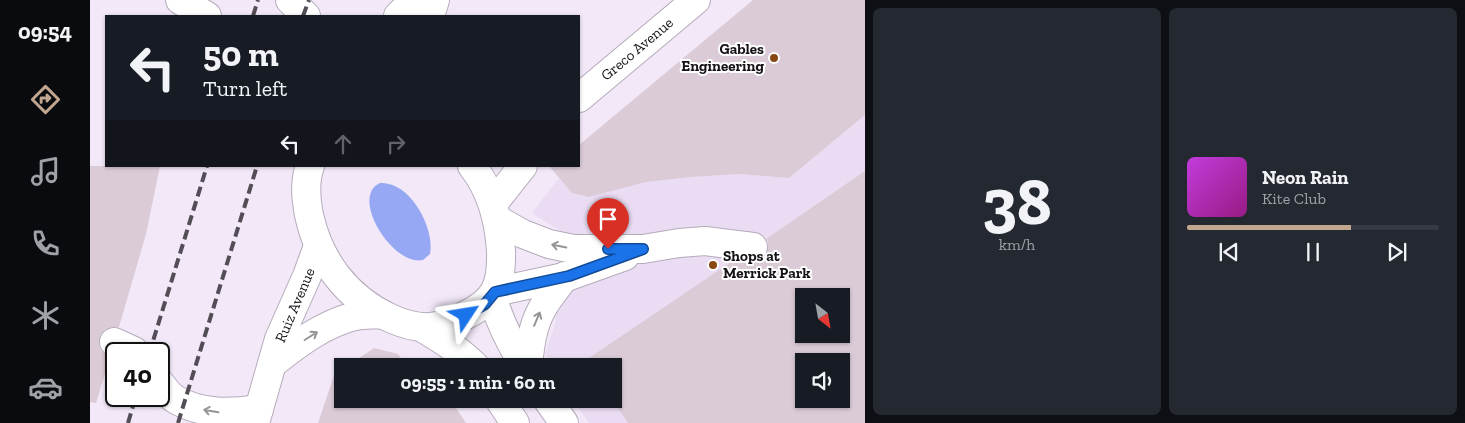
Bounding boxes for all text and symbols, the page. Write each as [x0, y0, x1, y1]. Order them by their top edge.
street label: Greco Avenue [597, 14, 677, 84]
text: 09:54 [18, 18, 72, 45]
text: 50 m [203, 33, 279, 75]
icon: left [120, 35, 185, 100]
place label: Gables Engineering [681, 40, 764, 75]
marker: Gables Engineering [768, 52, 780, 64]
text: Turn left [203, 75, 287, 102]
icon: directions [28, 82, 63, 117]
icon: left [276, 130, 304, 158]
icon: ahead [329, 130, 357, 158]
icon: right [382, 130, 410, 158]
icon: music [28, 154, 63, 189]
text: 38 [982, 163, 1052, 241]
text: Neon Rain [1262, 166, 1349, 189]
text: Kite Club [1262, 189, 1326, 208]
pin [587, 198, 629, 249]
icon: arrive [594, 205, 622, 233]
icon: phone [28, 226, 63, 261]
text: km/h [999, 235, 1035, 254]
icon: previous [1215, 238, 1243, 266]
icon: pause [1299, 238, 1327, 266]
icon: next [1383, 238, 1411, 266]
one-way arrow [551, 241, 567, 250]
place label: Shops at Merrick Park [723, 247, 811, 282]
marker: Shops at Merrick Park [707, 259, 719, 271]
street label: Ruiz Avenue [271, 265, 319, 345]
position arrow [439, 288, 491, 340]
north arrow [795, 288, 850, 342]
map controls [795, 288, 850, 408]
icon: climate [28, 298, 63, 333]
one-way arrow [533, 312, 543, 327]
one-way arrow [304, 330, 318, 340]
speed limit sign: 40 [105, 342, 170, 407]
button: sound [795, 353, 850, 408]
icon: car [28, 370, 63, 405]
text: 09:55 · 1 min · 60 m [401, 371, 555, 394]
one-way arrow [204, 405, 220, 415]

